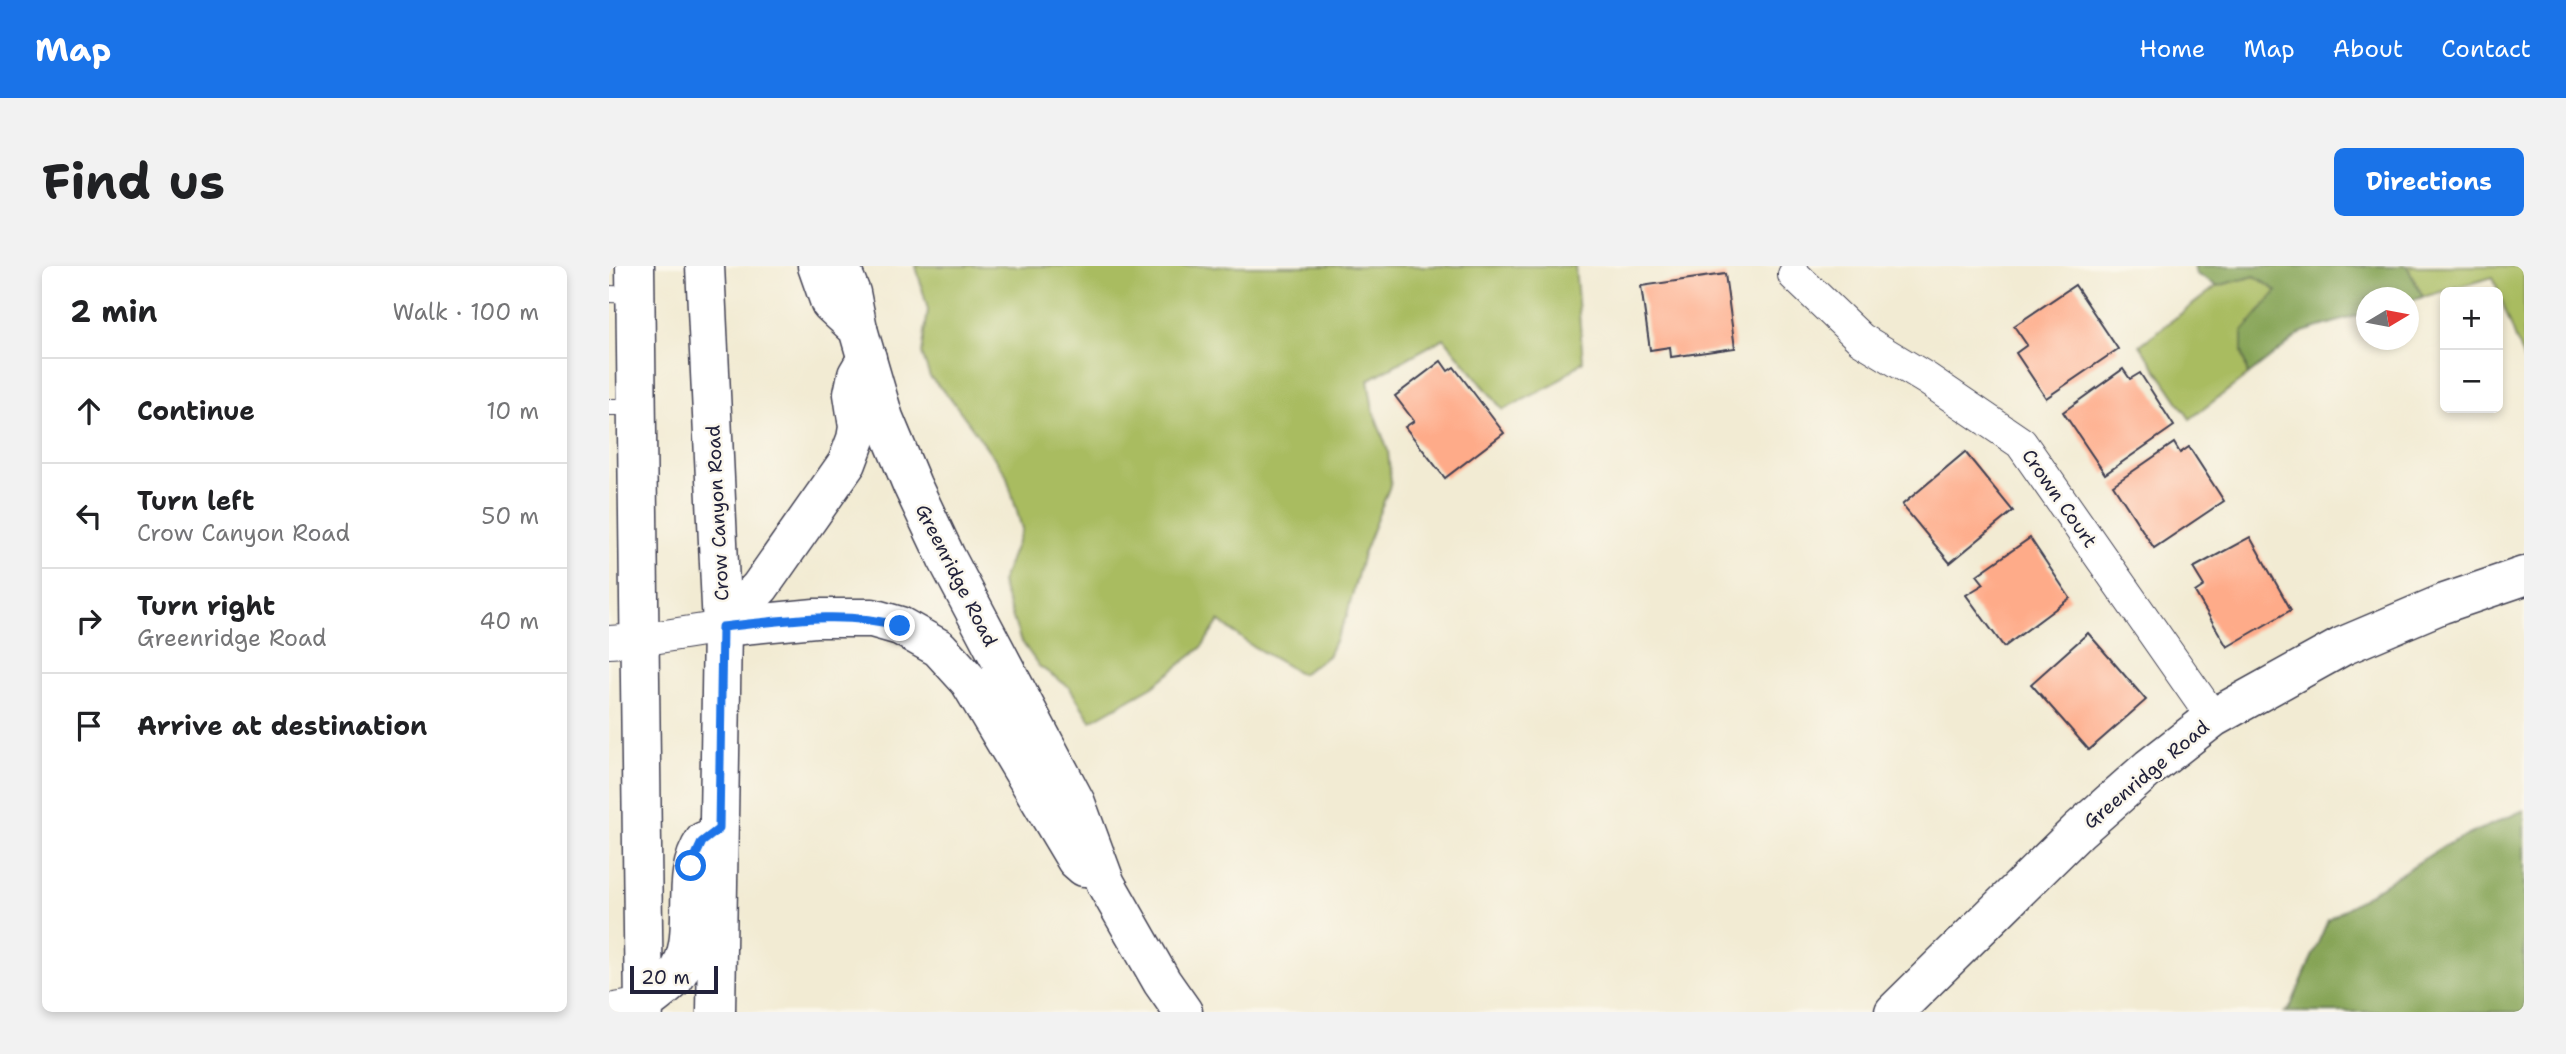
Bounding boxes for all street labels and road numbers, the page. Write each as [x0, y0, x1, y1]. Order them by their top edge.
street label: Crow Canyon Road [700, 424, 735, 601]
street label: Crown Court [2016, 444, 2103, 553]
street label: Greenridge Road [910, 500, 1003, 651]
street label: Greenridge Road [2078, 714, 2214, 834]

